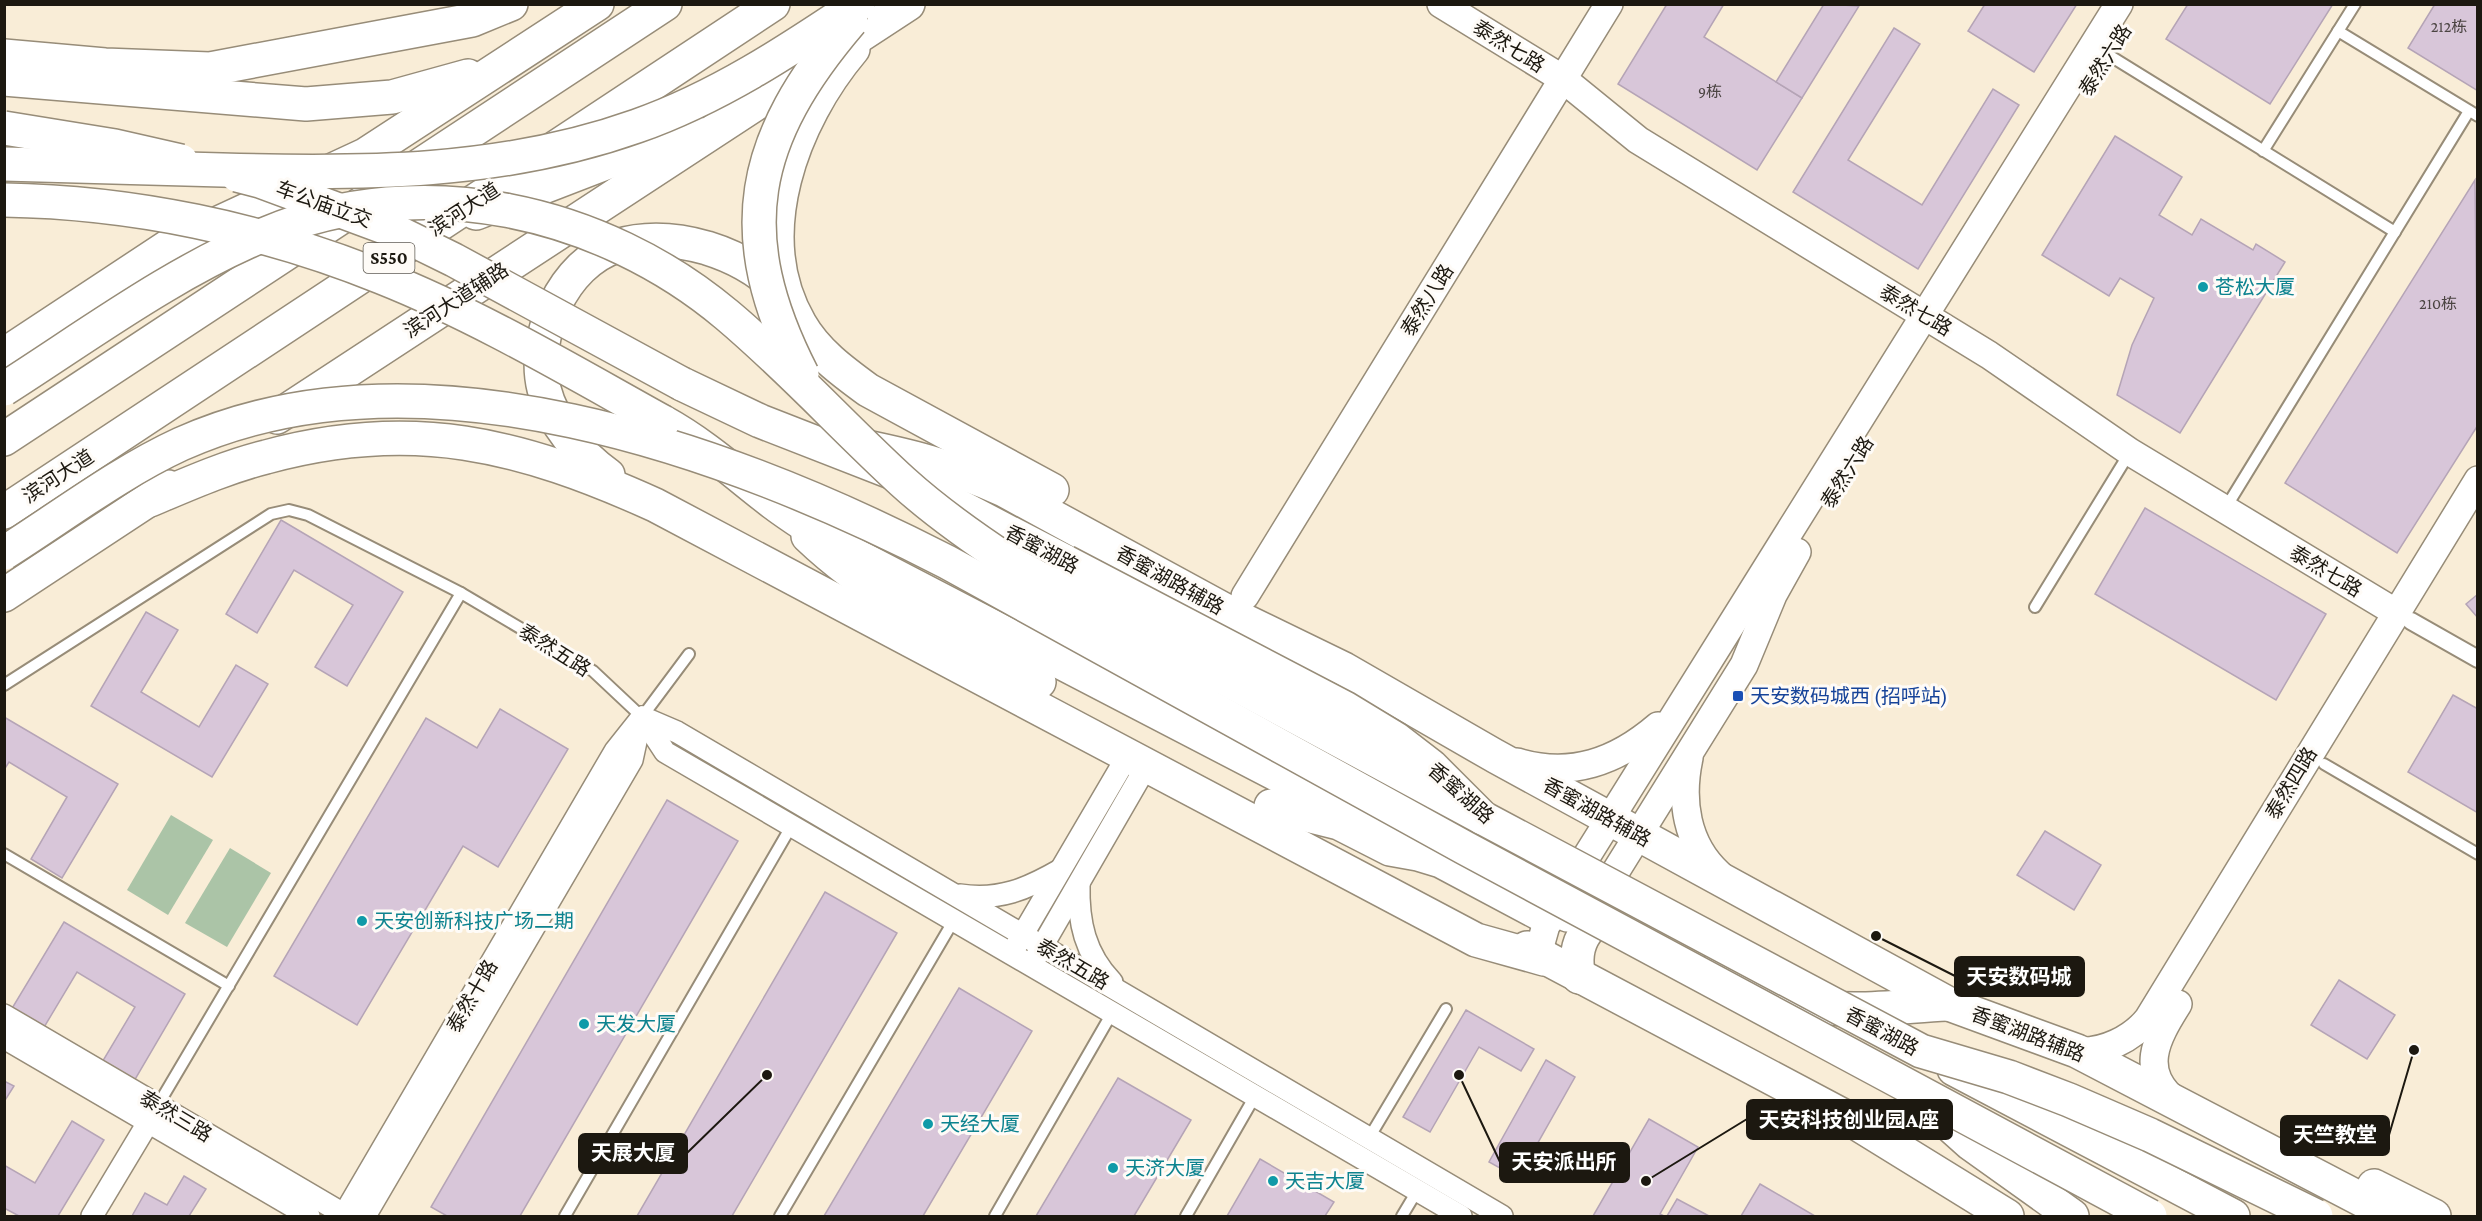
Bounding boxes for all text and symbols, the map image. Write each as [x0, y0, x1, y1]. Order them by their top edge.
street label: 泰然七路 [1469, 15, 1549, 77]
house number: 212栋 [2431, 18, 2467, 35]
street label: 泰然六路 [2074, 20, 2136, 100]
house number: 9栋 [1698, 83, 1722, 100]
street label: 车公庙立交 [273, 177, 375, 231]
street label: 滨河大道 [424, 178, 504, 240]
road number: S550 [364, 243, 414, 273]
street label: 滨河大道辅路 [400, 258, 512, 342]
street label: 泰然八路 [1396, 260, 1458, 340]
place label: 苍松大厦 [2215, 276, 2295, 298]
street label: 泰然七路 [1876, 280, 1956, 340]
marker: 苍松大厦 [2196, 280, 2210, 294]
house number: 210栋 [2419, 295, 2457, 312]
street label: 泰然六路 [1816, 432, 1878, 512]
street label: 滨河大道 [18, 445, 98, 507]
street label: 香蜜湖路 [1002, 521, 1082, 577]
street label: 香蜜湖路辅路 [1112, 541, 1228, 619]
street label: 泰然七路 [2286, 541, 2366, 601]
street label: 泰然五路 [515, 619, 595, 681]
place label: 天安数码城西 (招呼站) [1750, 685, 1948, 708]
marker: 天安数码城西 (招呼站) [1731, 689, 1745, 703]
street label: 泰然四路 [2261, 743, 2321, 823]
street label: 香蜜湖路 [1424, 758, 1498, 828]
street label: 香蜜湖路辅路 [1539, 773, 1655, 851]
place label: 天安创新科技广场二期 [374, 910, 574, 932]
marker: 天安创新科技广场二期 [355, 914, 369, 928]
street label: 泰然五路 [1033, 934, 1113, 994]
street label: 泰然十路 [442, 956, 502, 1036]
callout: 天安数码城 [1955, 957, 2084, 996]
text: 天安数码城 [1967, 965, 2072, 989]
street label: 香蜜湖路辅路 [1968, 1002, 2088, 1066]
street label: 香蜜湖路 [1842, 1003, 1922, 1059]
place label: 天发大厦 [596, 1013, 676, 1035]
marker: 天发大厦 [577, 1017, 591, 1031]
street label: 泰然三路 [136, 1086, 216, 1146]
callout: 天安科技创业园A座 [1747, 1100, 1952, 1139]
text: 天安科技创业园A座 [1759, 1108, 1939, 1132]
place label: 天经大厦 [940, 1113, 1020, 1135]
callout: 天竺教堂 [2281, 1116, 2389, 1155]
marker: 天经大厦 [921, 1117, 935, 1131]
text: 天竺教堂 [2293, 1123, 2377, 1147]
callout: 天展大厦 [579, 1134, 687, 1173]
text: 天展大厦 [591, 1141, 675, 1165]
callout: 天安派出所 [1500, 1143, 1629, 1182]
text: 天安派出所 [1512, 1150, 1617, 1174]
place label: 天济大厦 [1125, 1157, 1205, 1179]
marker: 天济大厦 [1106, 1161, 1120, 1175]
place label: 天吉大厦 [1285, 1170, 1365, 1192]
marker: 天吉大厦 [1266, 1174, 1280, 1188]

